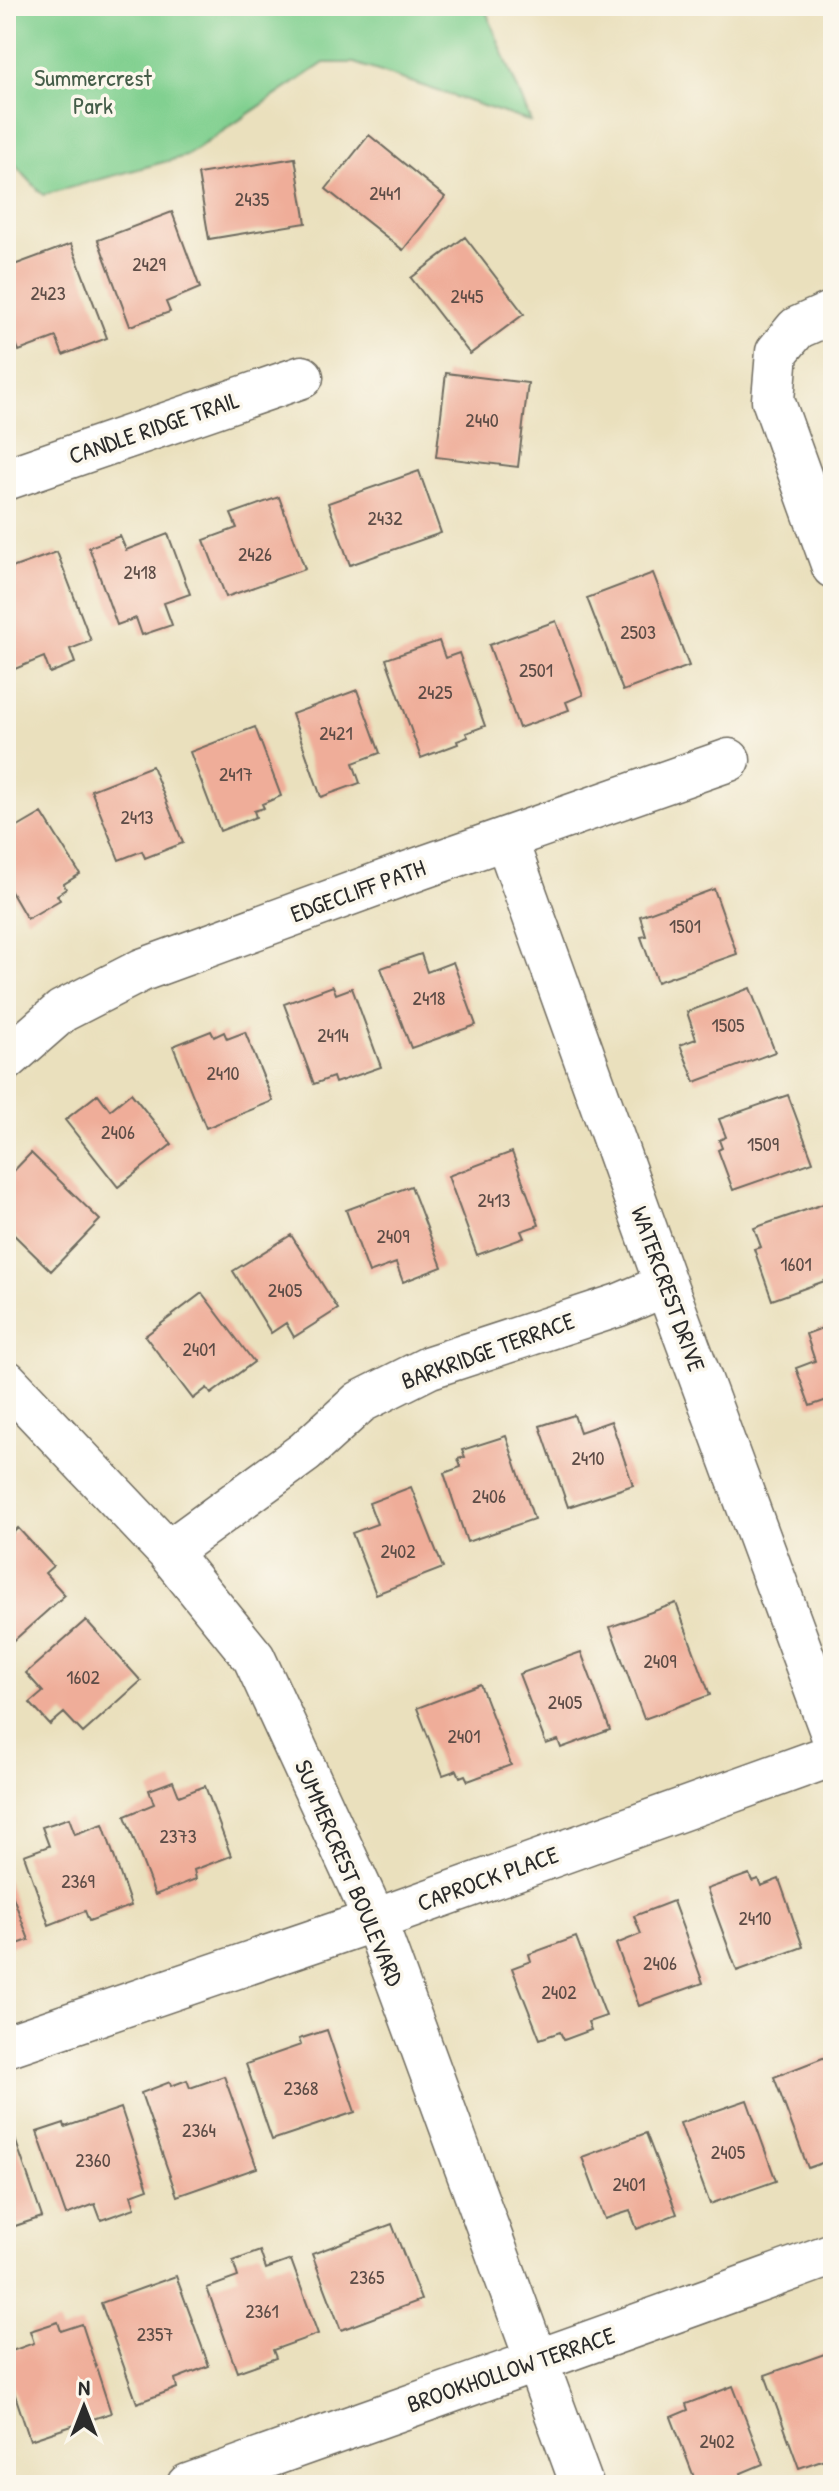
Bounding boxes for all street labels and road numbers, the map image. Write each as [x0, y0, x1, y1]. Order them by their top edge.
street label: CANDLE RIDGE TRAIL [64, 383, 243, 471]
street label: EDGECLIFF PATH [286, 851, 429, 929]
street label: WATERCREST DRIVE [624, 1202, 714, 1376]
street label: BARKRIDGE TERRACE [397, 1304, 579, 1396]
street label: SUMMERCREST BOULEVARD [288, 1755, 412, 1991]
street label: CAPROCK PLACE [413, 1838, 563, 1918]
street label: BROOKHOLLOW TERRACE [403, 2318, 619, 2420]

